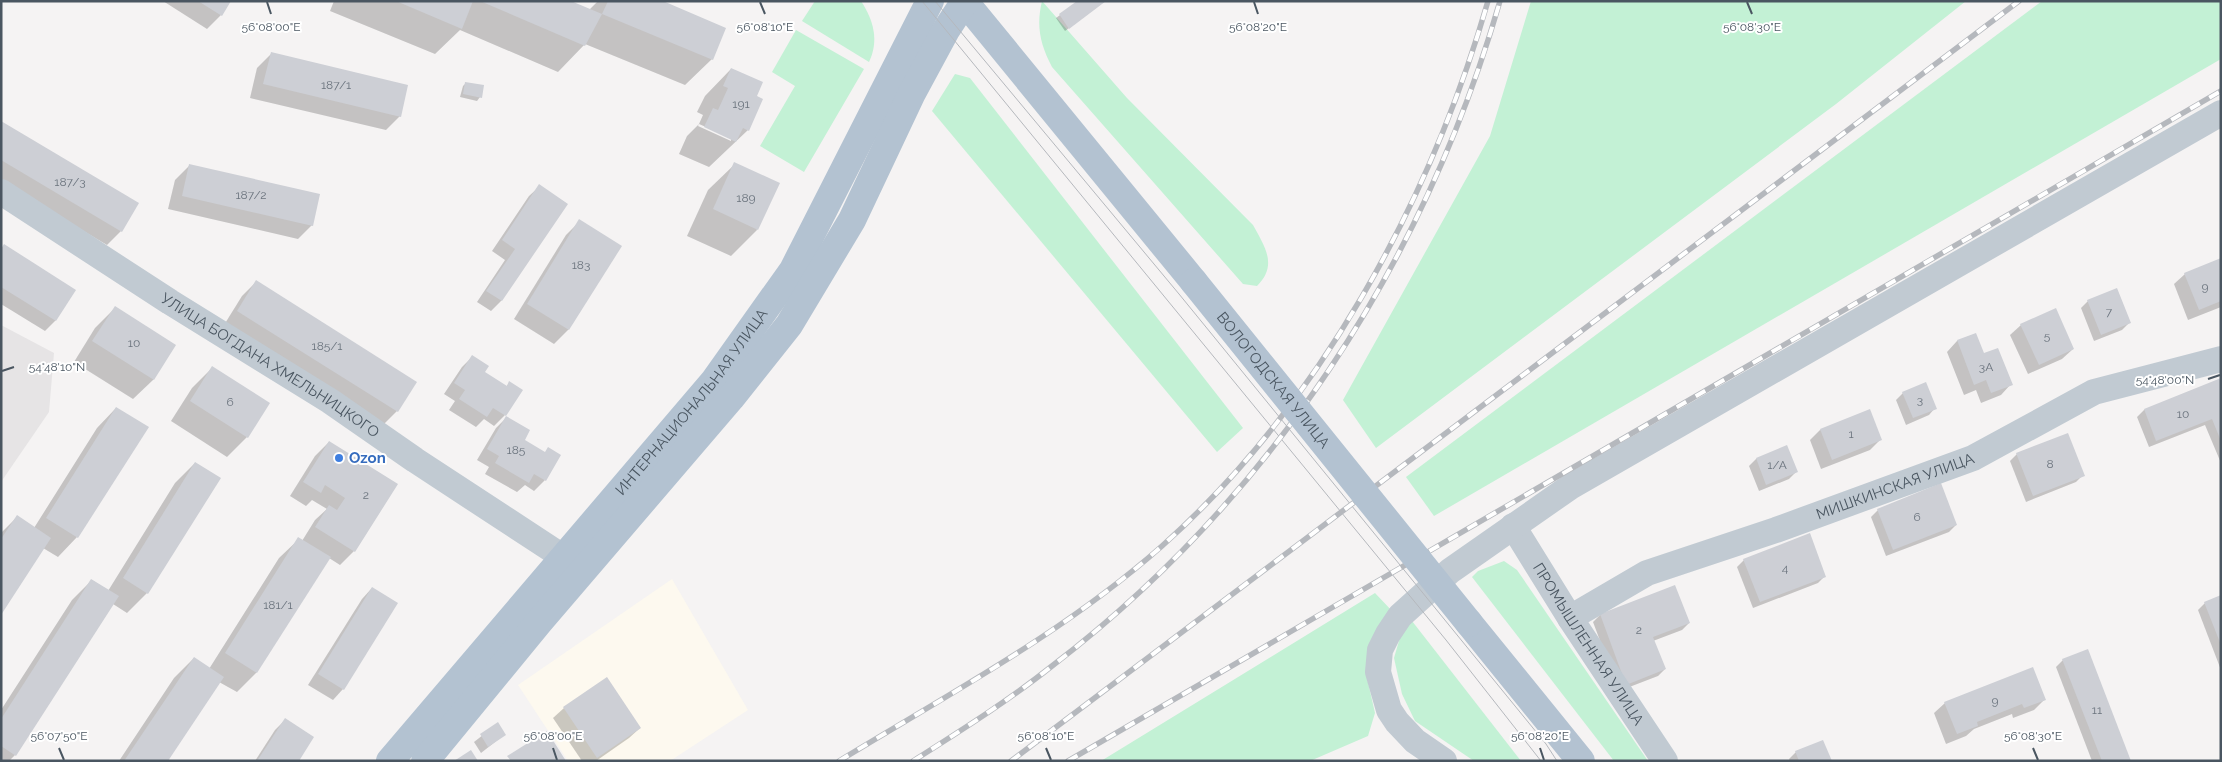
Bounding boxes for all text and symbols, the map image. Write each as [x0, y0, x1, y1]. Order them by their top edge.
text: 56°08'00"E [242, 20, 300, 34]
text: 56°08'10"E [737, 20, 793, 34]
text: 56°08'20"E [1229, 20, 1287, 34]
text: 56°08'30"E [1723, 20, 1781, 34]
house number: 187/1 [321, 78, 351, 92]
house number: 191 [732, 97, 750, 111]
house number: 187/3 [54, 175, 86, 189]
house number: 187/2 [235, 188, 267, 202]
house number: 189 [736, 191, 756, 205]
house number: 183 [572, 258, 590, 272]
house number: 9 [2201, 280, 2209, 294]
street label: УЛИЦА БОГДАНА ХМЕЛЬНИЦКОГО [157, 289, 383, 441]
street label: ИНТЕРНАЦИОНАЛЬНАЯ УЛИЦА [612, 305, 771, 499]
house number: 7 [2106, 305, 2113, 319]
street label: ВОЛОГОДСКАЯ УЛИЦА [1213, 308, 1333, 452]
house number: 5 [2044, 329, 2051, 343]
house number: 10 [128, 336, 140, 350]
house number: 185/1 [312, 339, 342, 353]
text: 54°48'10"N [29, 360, 85, 374]
house number: 3А [1979, 360, 1993, 374]
text: 54°48'00"N [2136, 373, 2194, 387]
house number: 3 [1917, 393, 1923, 407]
house number: 6 [226, 395, 234, 409]
house number: 10 [2177, 407, 2189, 421]
house number: 1 [1848, 427, 1854, 441]
house number: 185 [507, 443, 526, 457]
place label: Ozon [349, 449, 386, 467]
street label: МИШКИНСКАЯ УЛИЦА [1814, 449, 1977, 524]
marker: Ozon [333, 452, 345, 464]
house number: 8 [2046, 457, 2054, 471]
house number: 1/А [1767, 458, 1787, 472]
house number: 2 [363, 488, 369, 502]
house number: 6 [1913, 510, 1921, 524]
street label: ПРОМЫШЛЕННАЯ УЛИЦА [1529, 560, 1648, 729]
house number: 4 [1782, 561, 1789, 575]
house number: 181/1 [263, 598, 293, 612]
house number: 2 [1636, 623, 1642, 637]
house number: 9 [1991, 694, 1999, 708]
house number: 11 [2092, 703, 2102, 717]
text: 56°07'50"E [30, 729, 88, 743]
text: 56°08'00"E [524, 729, 582, 743]
text: 56°08'10"E [1018, 729, 1074, 743]
text: 56°08'20"E [1511, 729, 1569, 743]
text: 56°08'30"E [2004, 729, 2062, 743]

